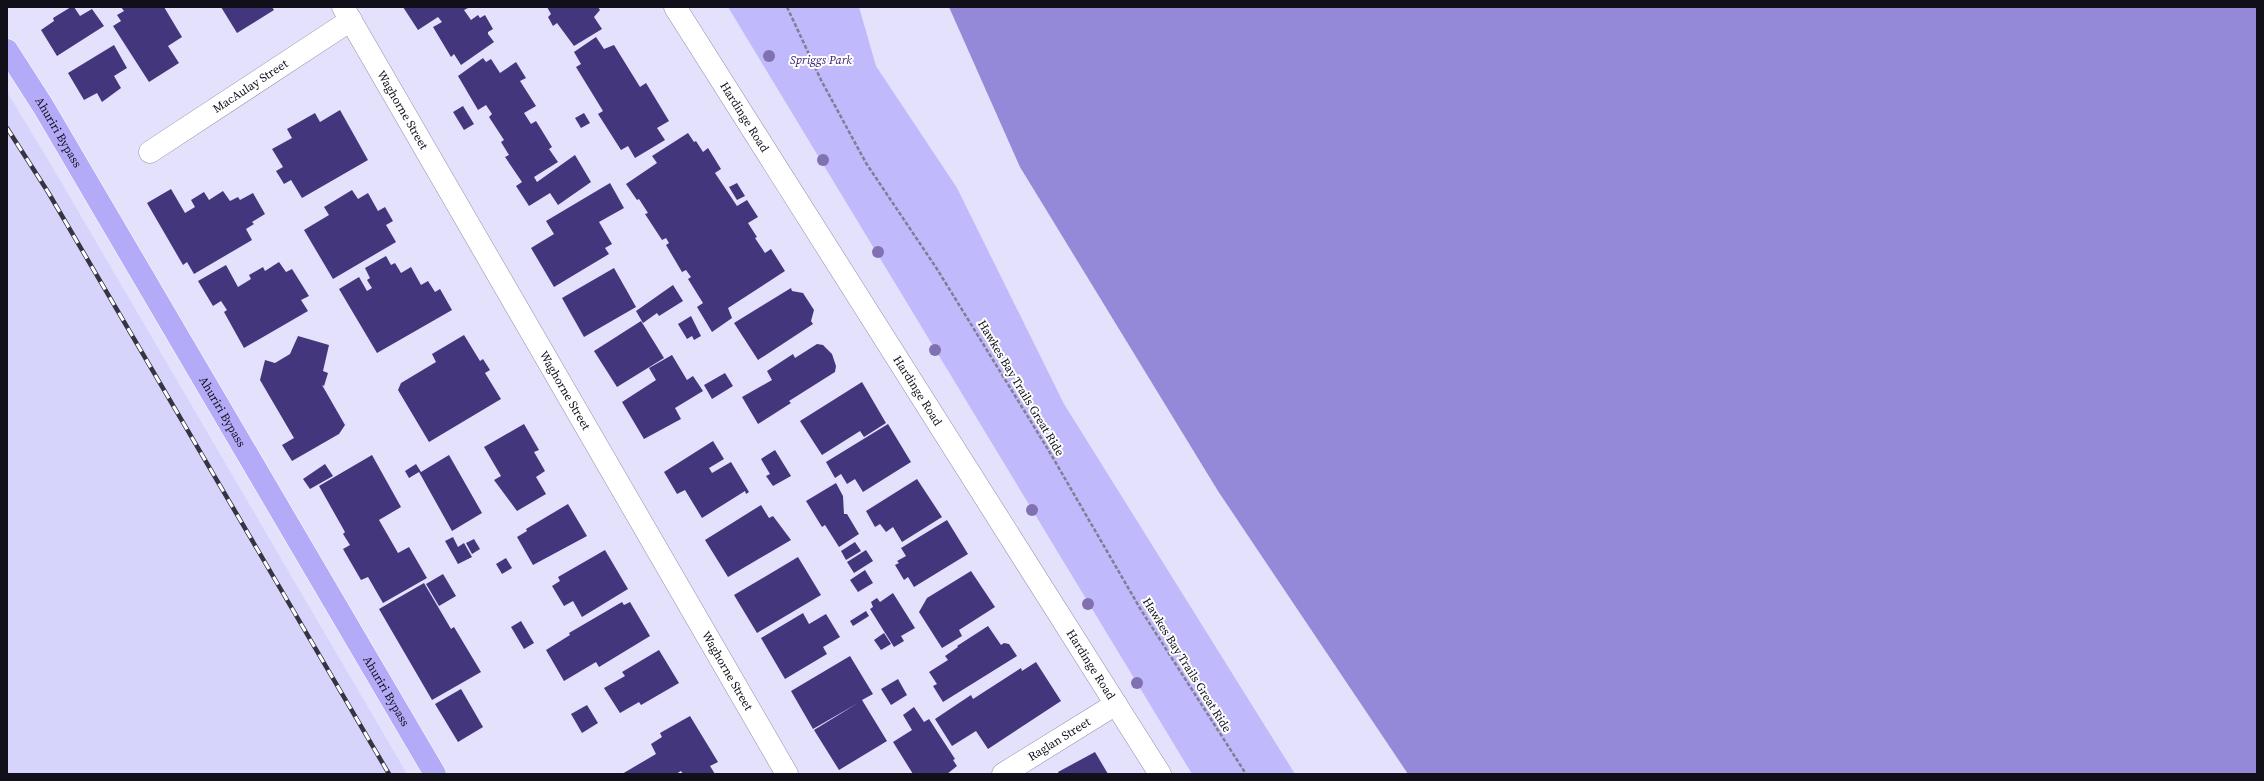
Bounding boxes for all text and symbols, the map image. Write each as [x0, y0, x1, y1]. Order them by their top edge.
park label: Spriggs Park [790, 52, 852, 68]
street label: MacAulay Street [210, 56, 291, 117]
street label: Waghorne Street [373, 67, 432, 153]
street label: Hardinge Road [716, 79, 773, 155]
street label: Ahuriri Bypass [31, 94, 85, 171]
street label: Hawkes Bay Trails Great Ride [974, 317, 1068, 459]
street label: Waghorne Street [536, 348, 594, 433]
street label: Hardinge Road [889, 353, 946, 429]
street label: Ahuriri Bypass [195, 373, 249, 450]
street label: Hawkes Bay Trails Great Ride [1139, 595, 1235, 735]
street label: Hardinge Road [1063, 626, 1119, 703]
street label: Waghorne Street [698, 628, 757, 713]
street label: Ahuriri Bypass [359, 653, 413, 729]
street label: Raglan Street [1025, 714, 1093, 765]

